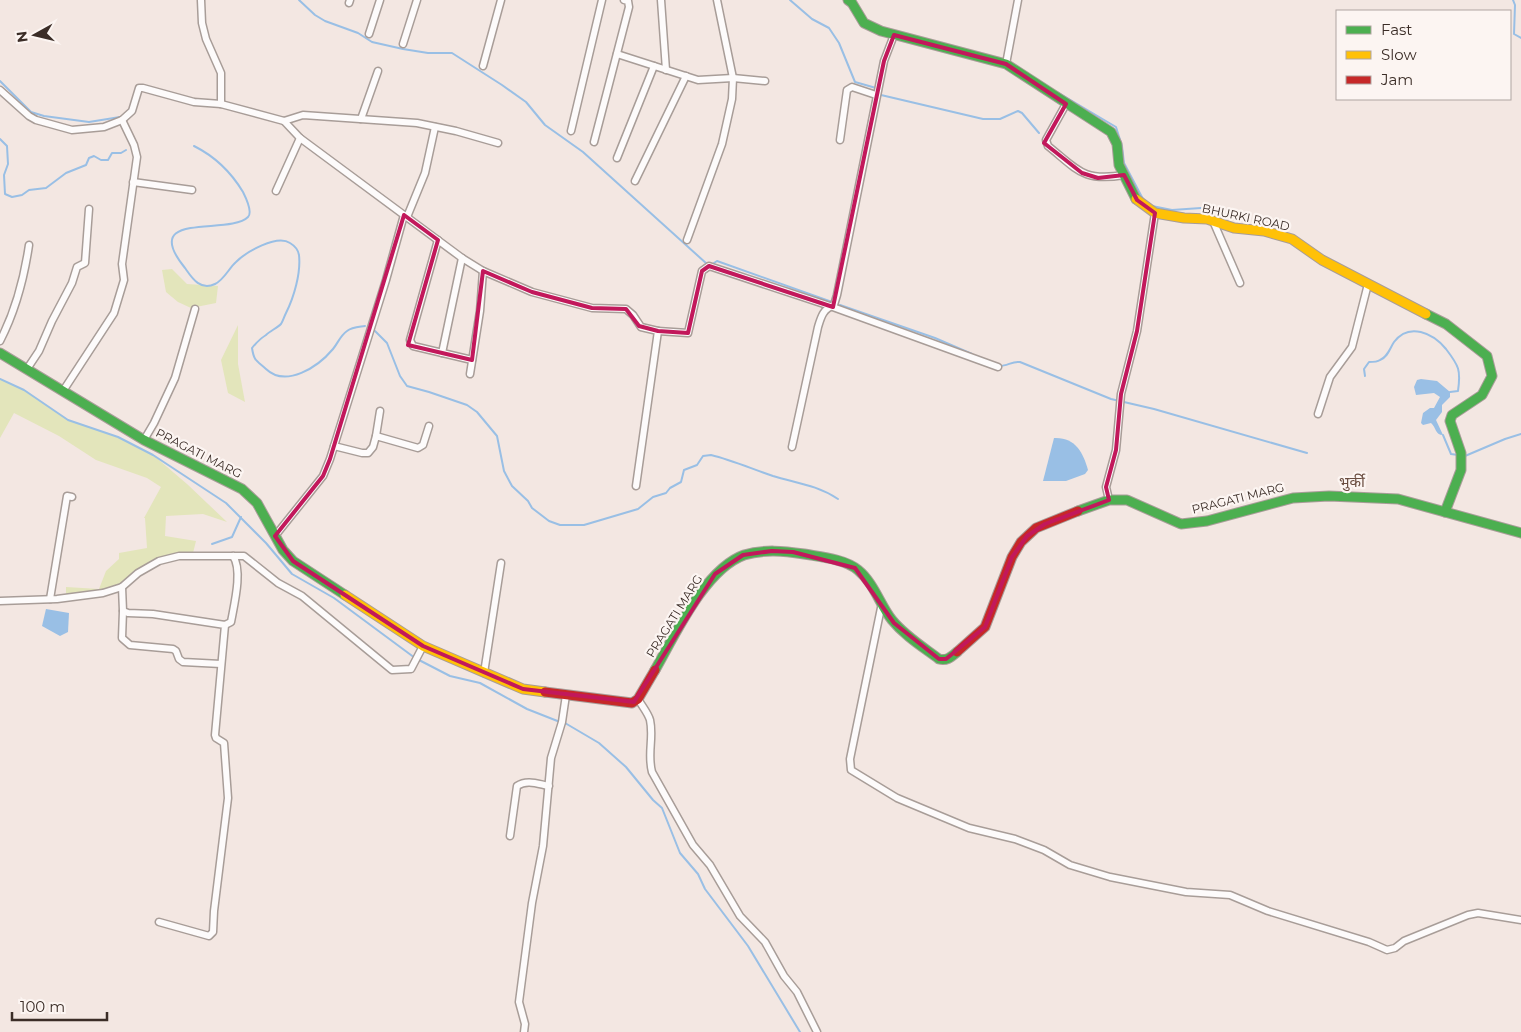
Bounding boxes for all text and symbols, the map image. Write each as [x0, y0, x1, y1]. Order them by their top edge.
north arrow [10, 10, 60, 60]
legend [1336, 10, 1511, 100]
text: Fast [1381, 20, 1412, 39]
text: N [12, 30, 32, 44]
text: Slow [1381, 45, 1417, 64]
text: Jam [1380, 70, 1413, 89]
street label: BHURKI ROAD [1201, 200, 1291, 234]
street label: PRAGATI MARG [153, 425, 245, 481]
district label: भुर्की [1339, 472, 1366, 492]
street label: PRAGATI MARG [1190, 479, 1286, 517]
street label: PRAGATI MARG [643, 572, 705, 660]
scale bar [12, 990, 108, 1022]
text: 100 m [20, 997, 65, 1016]

